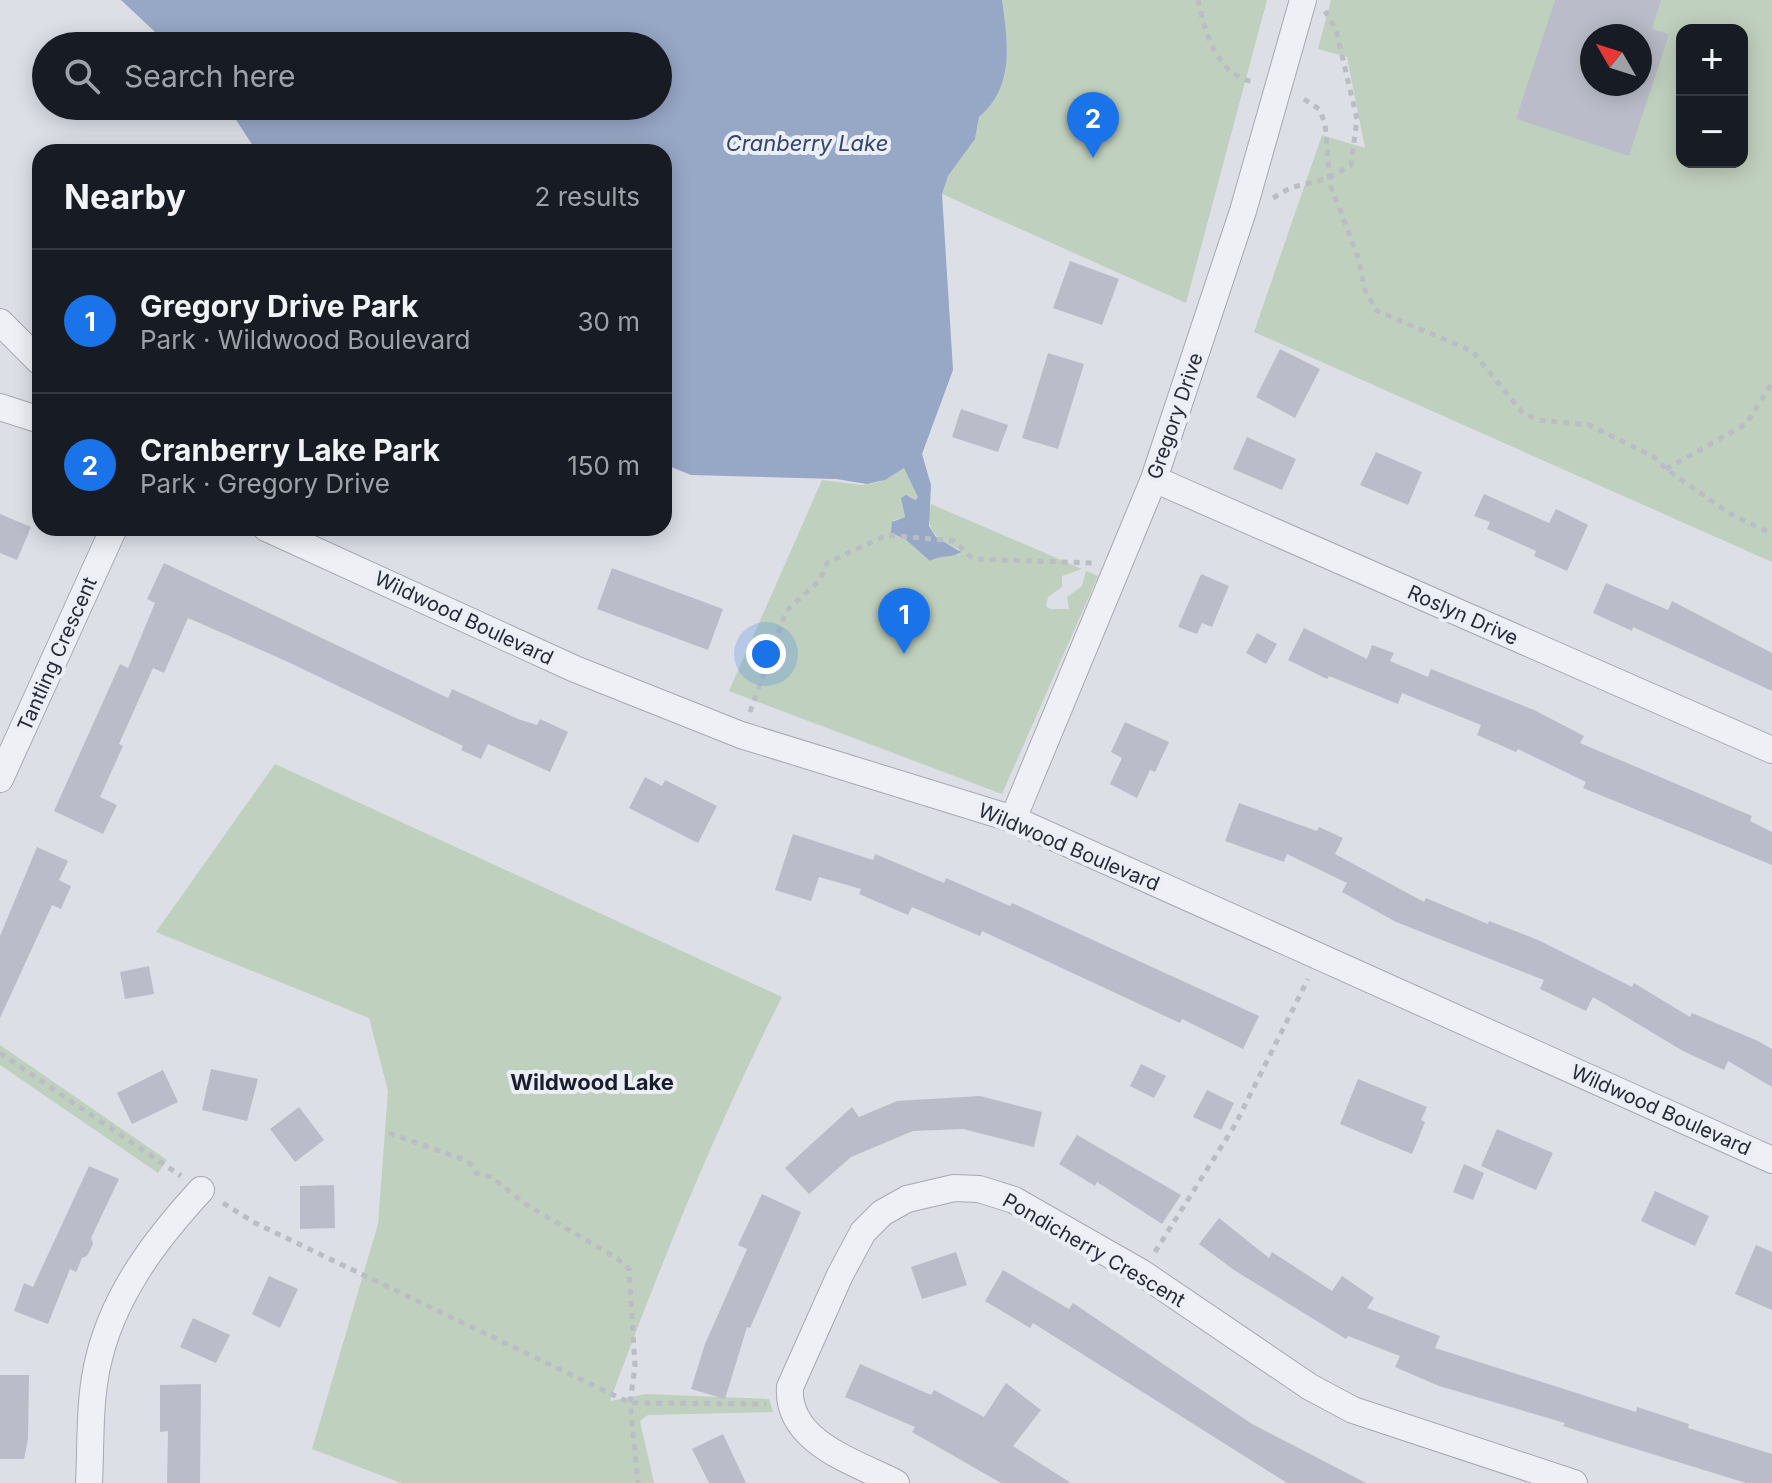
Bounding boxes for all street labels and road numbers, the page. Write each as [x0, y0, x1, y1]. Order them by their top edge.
street label: Gregory Drive [1142, 350, 1208, 482]
street label: Wildwood Boulevard [371, 566, 557, 670]
street label: Tantling Crescent [12, 573, 102, 735]
street label: Roslyn Drive [1404, 580, 1522, 650]
street label: Wildwood Boulevard [975, 798, 1163, 896]
street label: Wildwood Boulevard [1567, 1060, 1755, 1160]
street label: Pondicherry Crescent [999, 1188, 1190, 1312]

